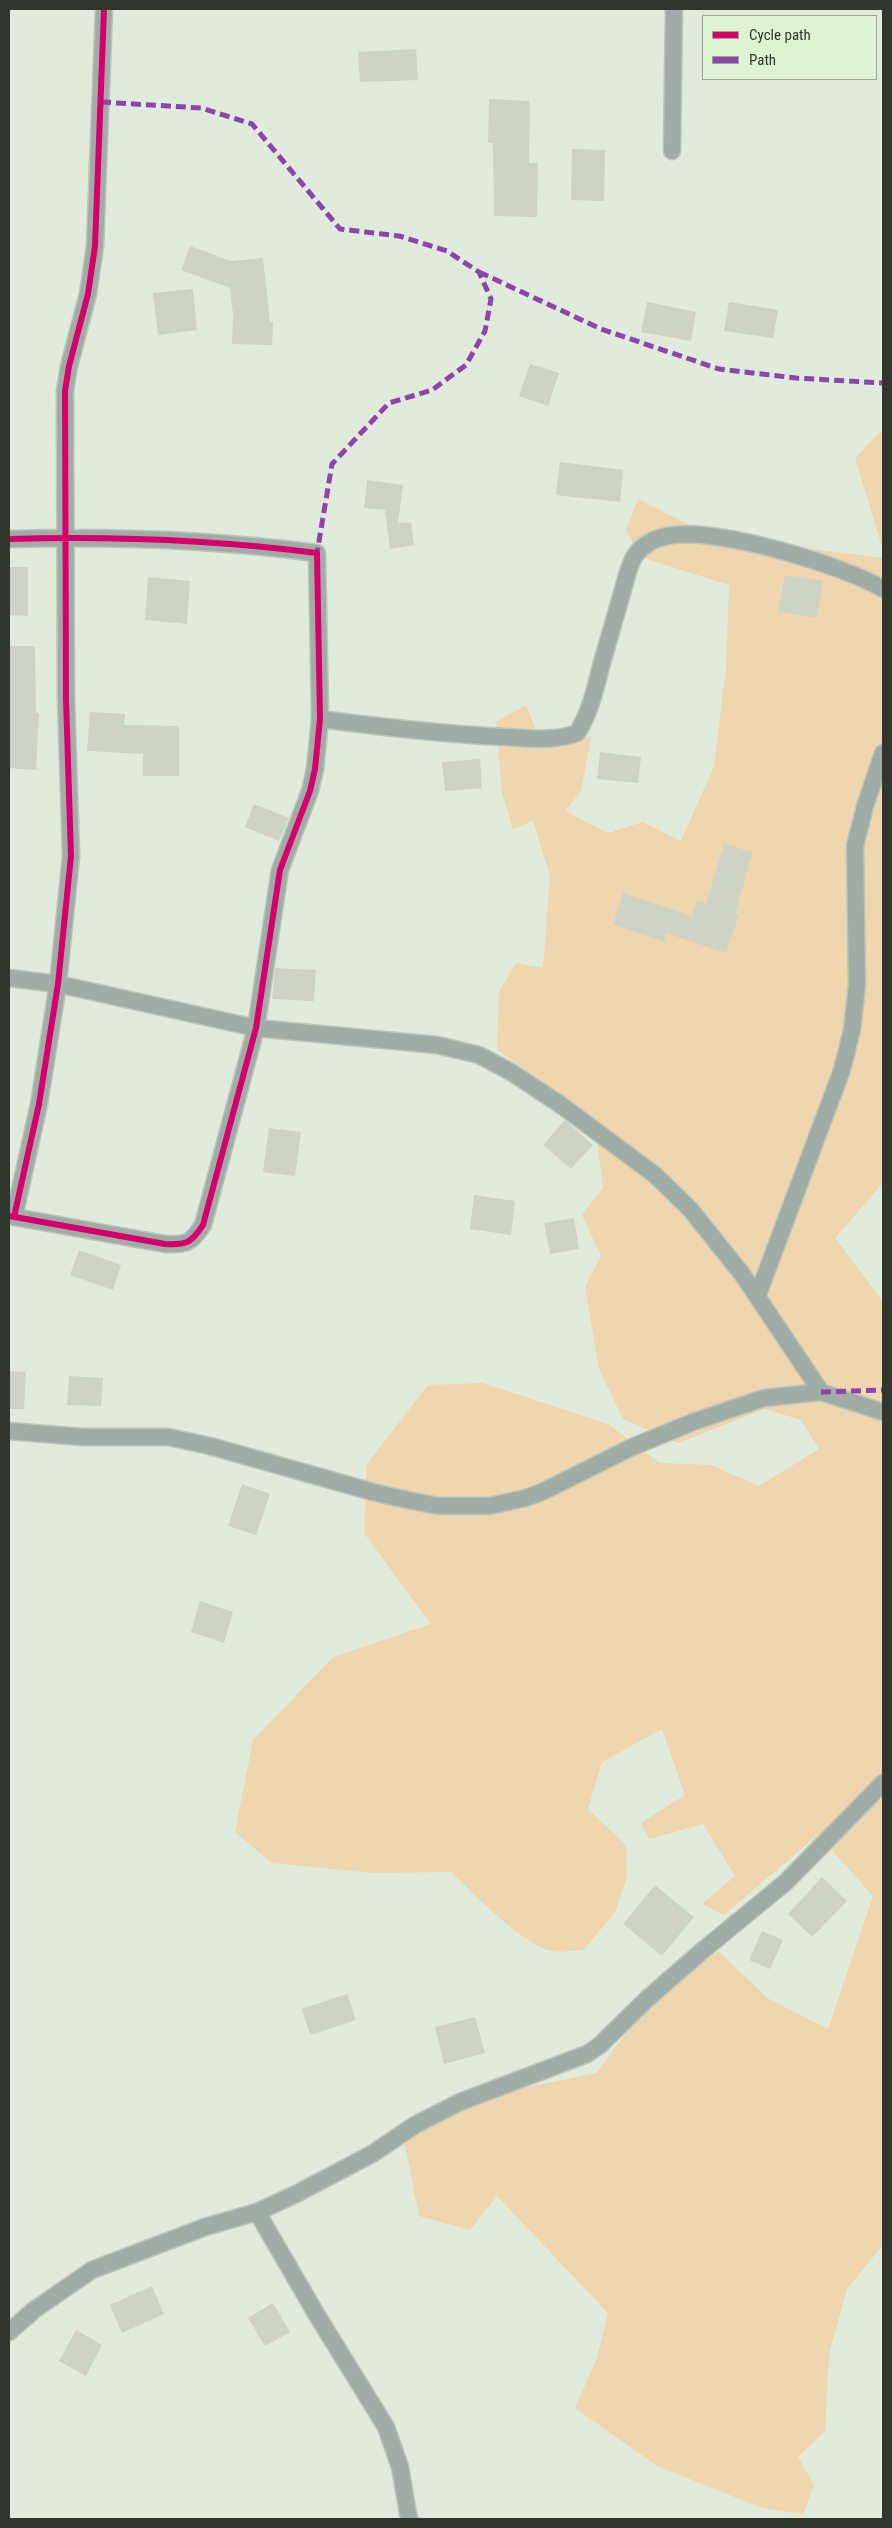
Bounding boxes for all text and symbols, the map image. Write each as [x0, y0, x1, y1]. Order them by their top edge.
legend [702, 15, 877, 80]
text: Cycle path [749, 26, 811, 44]
text: Path [749, 51, 776, 69]

